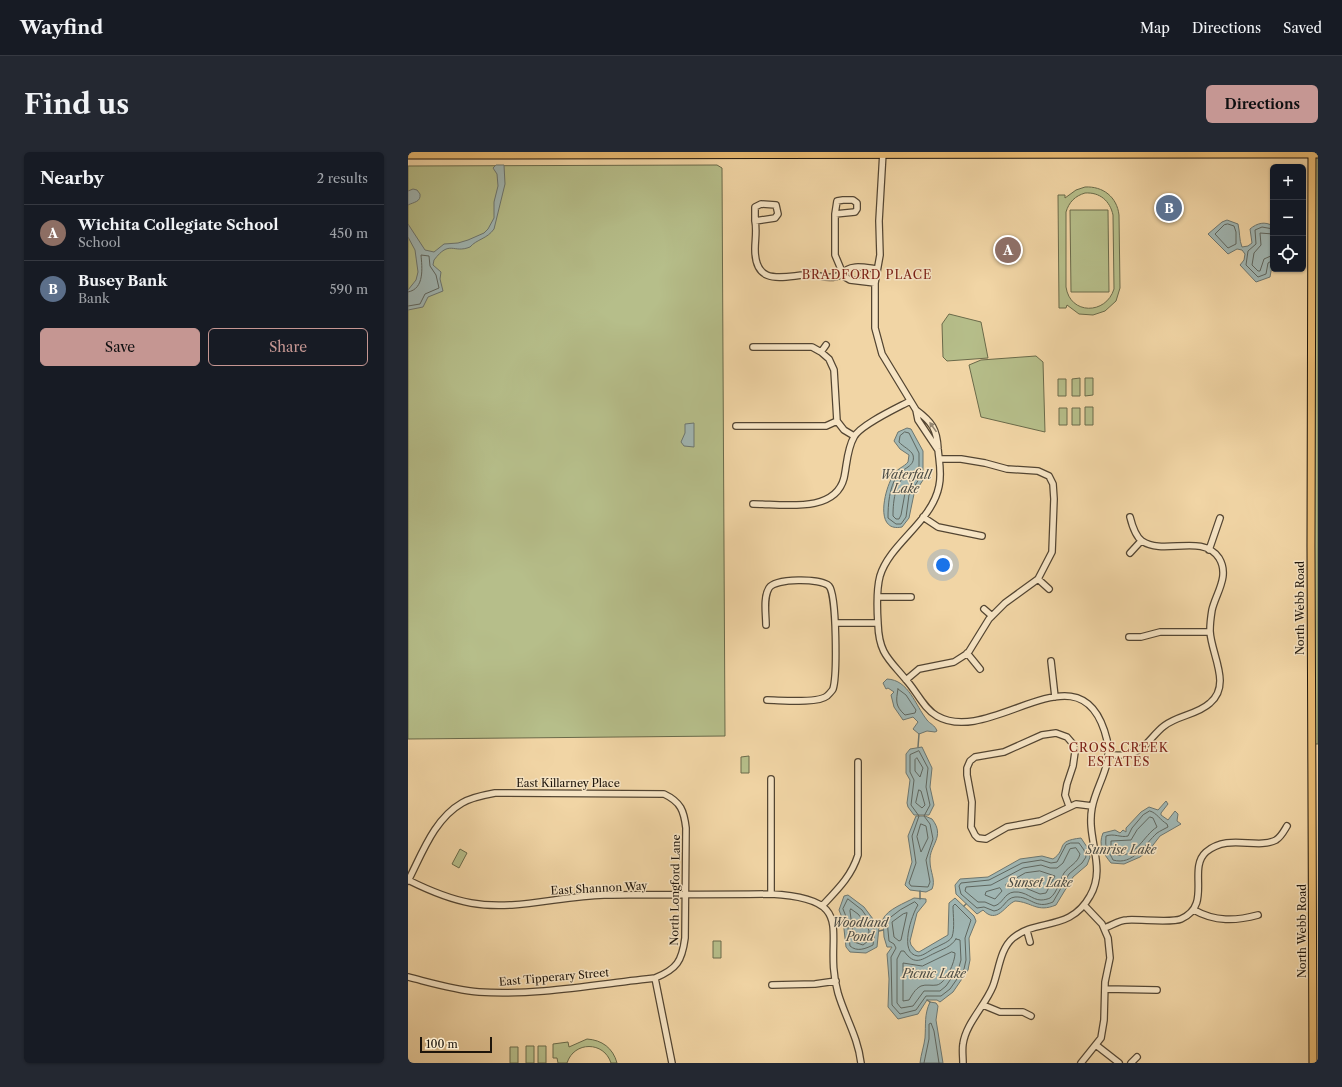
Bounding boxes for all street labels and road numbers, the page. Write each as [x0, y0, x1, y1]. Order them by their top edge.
street label: North Webb Road [1293, 561, 1307, 655]
street label: East Killarney Place [516, 776, 620, 790]
street label: North Longford Lane [667, 834, 683, 946]
street label: East Shannon Way [550, 878, 649, 898]
street label: North Webb Road [1295, 884, 1309, 978]
street label: East Tipperary Street [498, 965, 610, 989]

